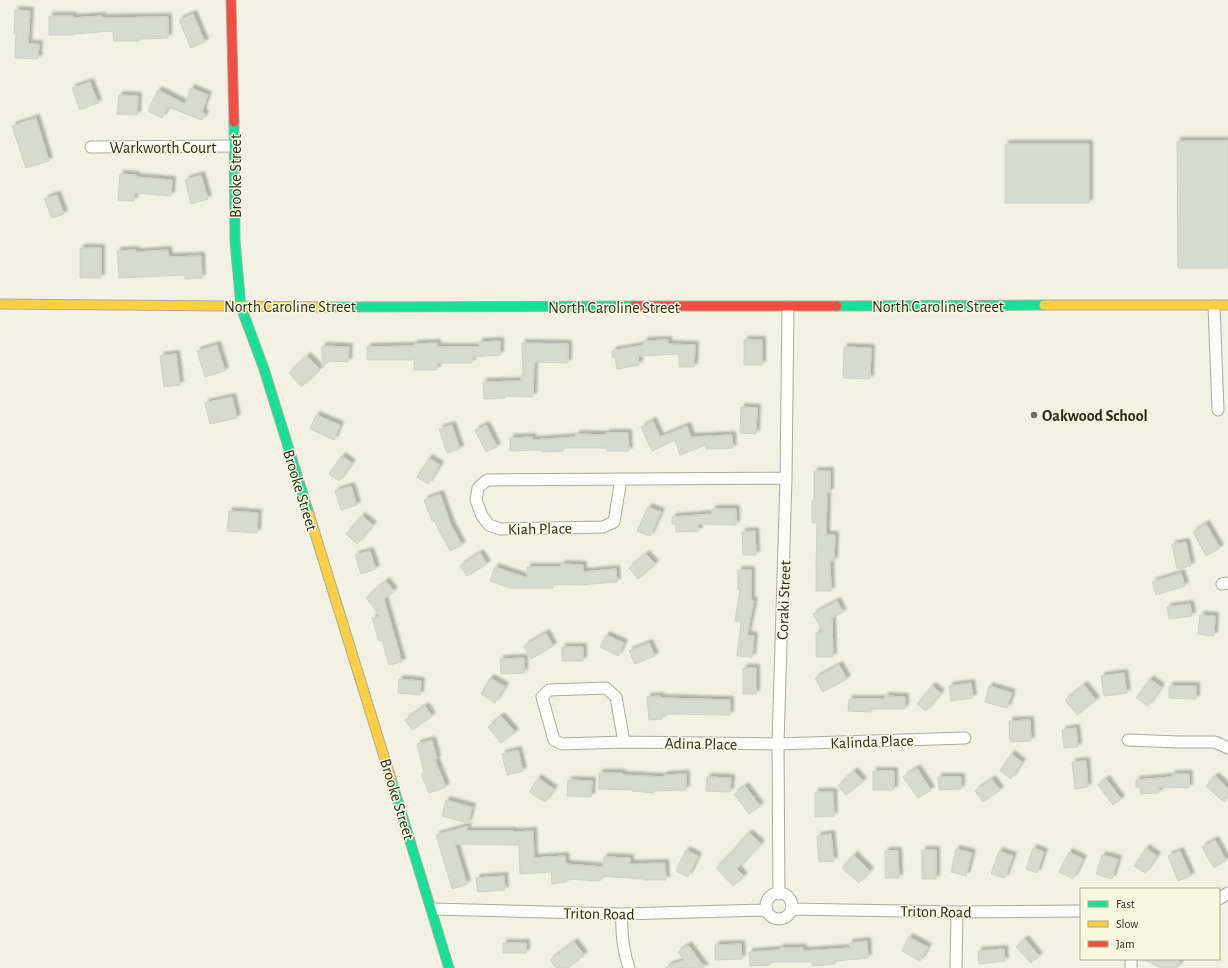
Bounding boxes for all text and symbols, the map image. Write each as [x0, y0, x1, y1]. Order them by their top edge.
street label: Brooke Street [228, 134, 244, 218]
street label: Warkworth Court [110, 140, 216, 156]
street label: North Caroline Street [224, 299, 356, 315]
street label: North Caroline Street [872, 299, 1004, 315]
street label: North Caroline Street [548, 300, 680, 316]
place label: Oakwood School [1042, 408, 1148, 424]
marker: Oakwood School [1029, 410, 1039, 420]
street label: Brooke Street [280, 448, 320, 533]
street label: Kiah Place [508, 520, 572, 538]
street label: Coraki Street [775, 560, 793, 640]
street label: Kalinda Place [830, 733, 914, 751]
street label: Adina Place [665, 735, 737, 753]
street label: Brooke Street [377, 757, 417, 842]
legend [1080, 888, 1220, 960]
text: Fast [1116, 898, 1135, 910]
street label: Triton Road [900, 903, 972, 921]
street label: Triton Road [563, 905, 635, 923]
text: Slow [1116, 918, 1138, 930]
text: Jam [1116, 938, 1135, 950]

